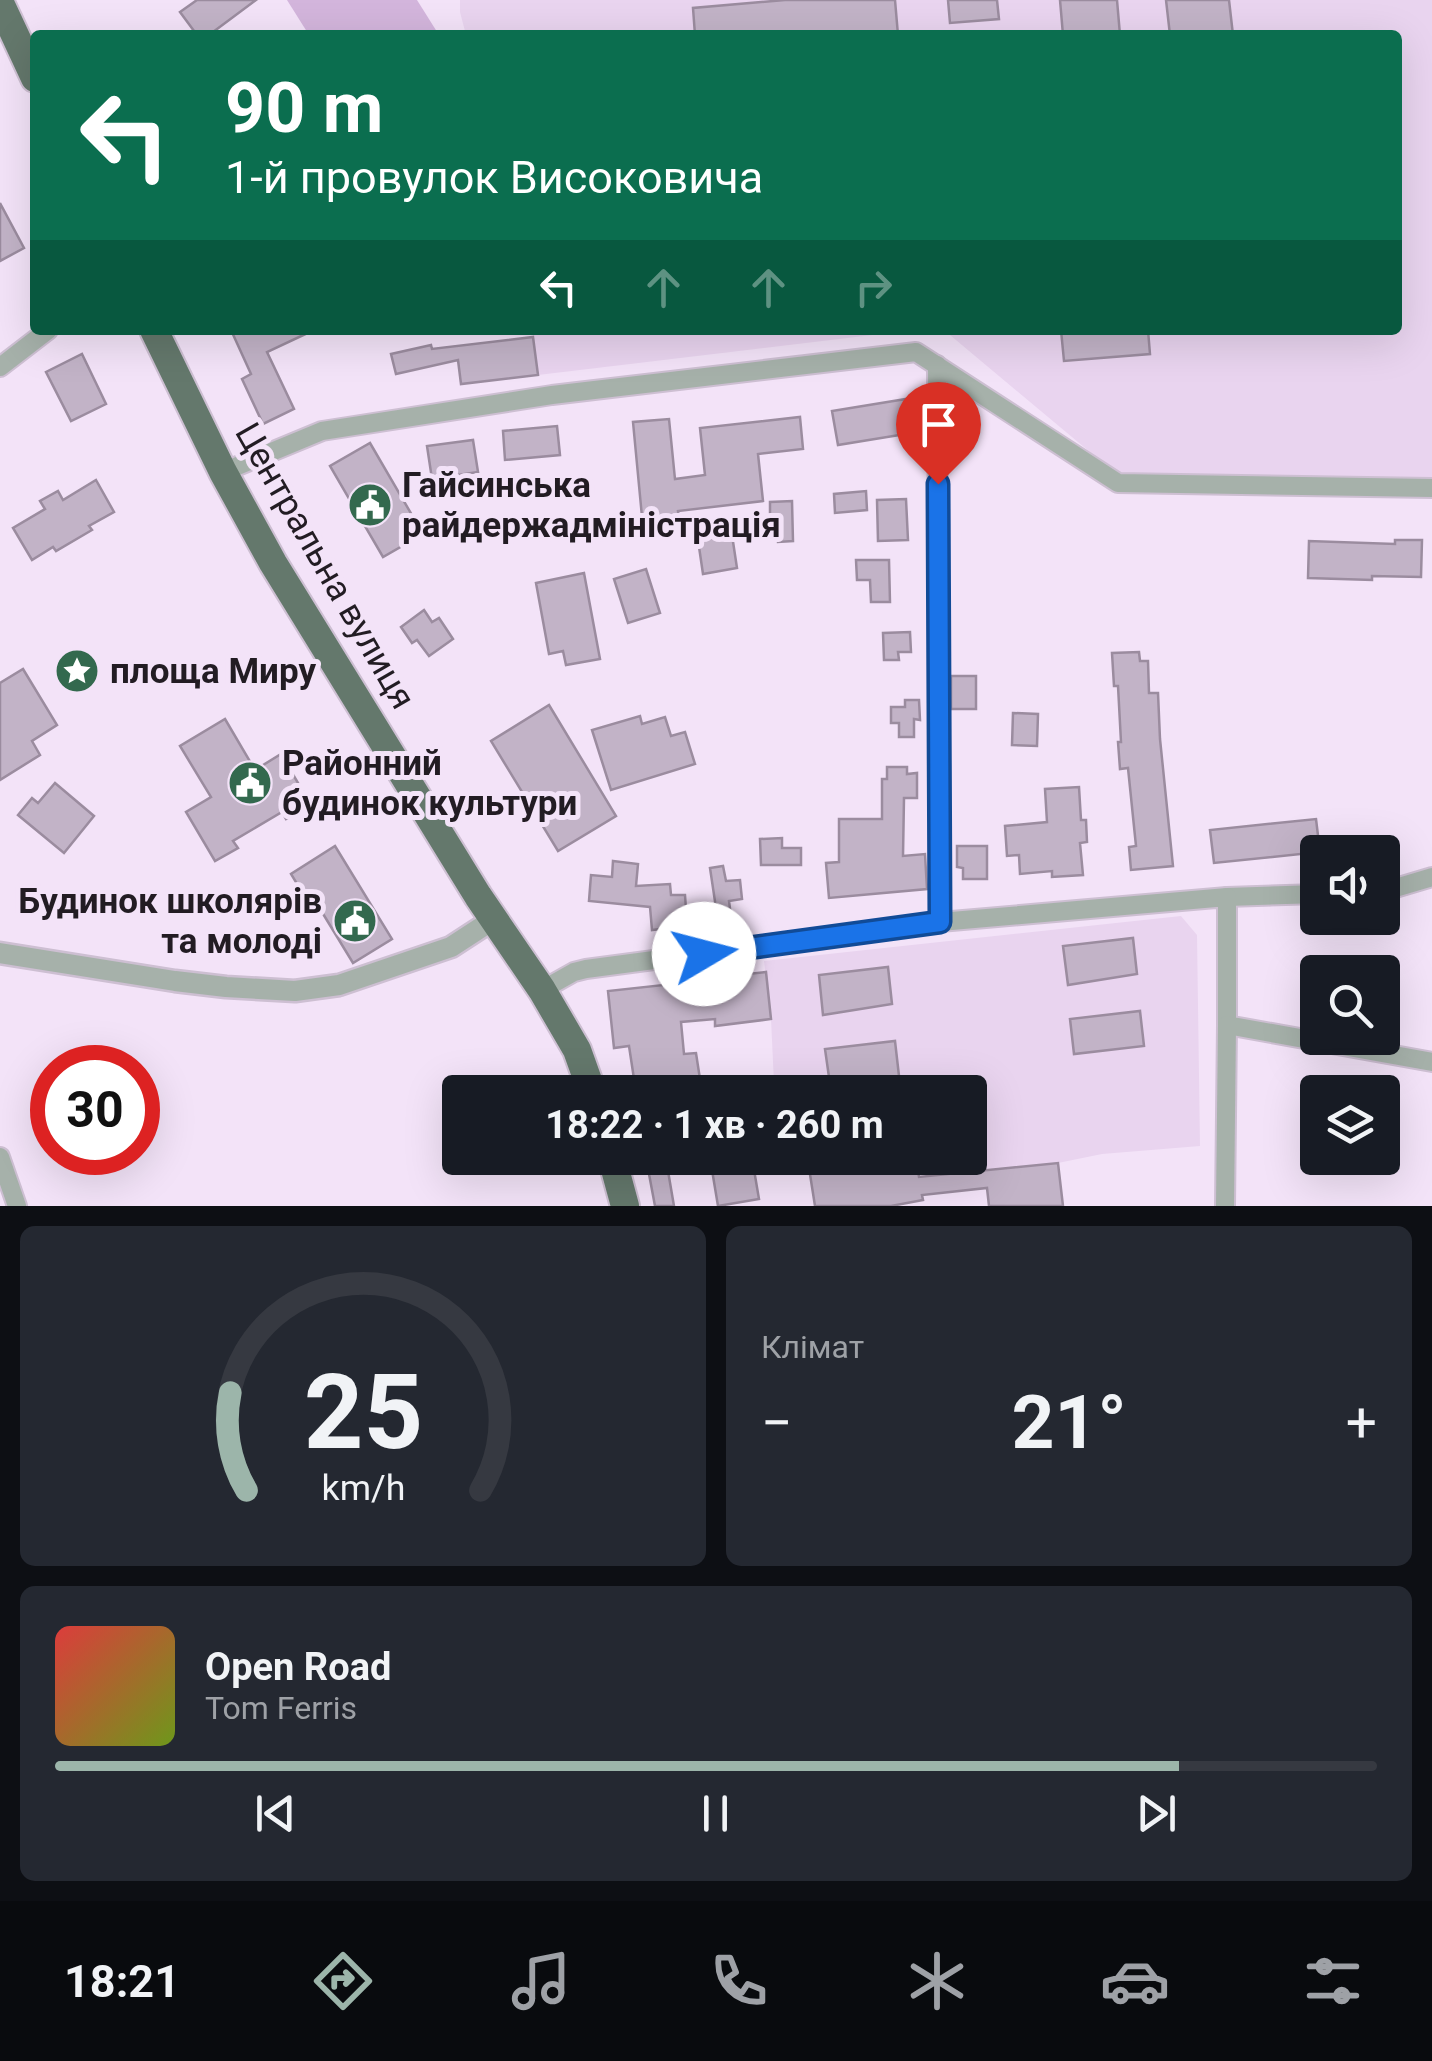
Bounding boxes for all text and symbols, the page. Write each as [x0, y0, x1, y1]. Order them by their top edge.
text: 90 m [225, 67, 383, 149]
icon: left [60, 70, 190, 200]
text: 1-й провулок Високовича [225, 151, 763, 204]
icon: left [531, 260, 586, 315]
icon: ahead [636, 260, 691, 315]
icon: ahead [741, 260, 796, 315]
icon: right [846, 260, 901, 315]
pin [896, 382, 981, 485]
icon: arrive [911, 397, 966, 452]
street label: Центральна вулиця [226, 416, 424, 716]
place label: Гайсинська райдержадміністрація [402, 465, 781, 546]
public building icon: Гайсинська райдержадміністрація [347, 482, 393, 528]
place icon: площа Миру [54, 648, 100, 694]
place label: площа Миру [110, 651, 316, 692]
place label: Районний будинок культури [282, 743, 577, 824]
public building icon: Районний будинок культури [227, 760, 273, 806]
map controls [1300, 835, 1400, 1175]
button: sound [1300, 835, 1400, 935]
place label: Будинок школярів та молоді [18, 881, 322, 962]
public building icon: Будинок школярів та молоді [332, 898, 378, 944]
position arrow [652, 902, 756, 1006]
button: search [1300, 955, 1400, 1055]
speed limit sign: 30 [30, 1045, 160, 1175]
button: layers [1300, 1075, 1400, 1175]
text: 18:22 · 1 хв · 260 m [545, 1103, 884, 1147]
text: Клімат [761, 1328, 864, 1366]
text: 25 [303, 1352, 423, 1473]
text: 21° [1011, 1378, 1127, 1466]
text: − [761, 1391, 792, 1455]
text: + [1346, 1391, 1377, 1455]
text: km/h [321, 1467, 405, 1509]
text: Open Road [205, 1645, 391, 1689]
text: Tom Ferris [205, 1689, 357, 1727]
icon: previous [248, 1786, 303, 1841]
icon: pause [688, 1786, 743, 1841]
icon: next [1129, 1786, 1184, 1841]
icon: directions [308, 1946, 378, 2016]
icon: music [506, 1946, 576, 2016]
icon: phone [704, 1946, 774, 2016]
icon: climate [902, 1946, 972, 2016]
icon: car [1100, 1946, 1170, 2016]
icon: filters [1298, 1946, 1368, 2016]
text: 18:21 [64, 1955, 180, 2008]

